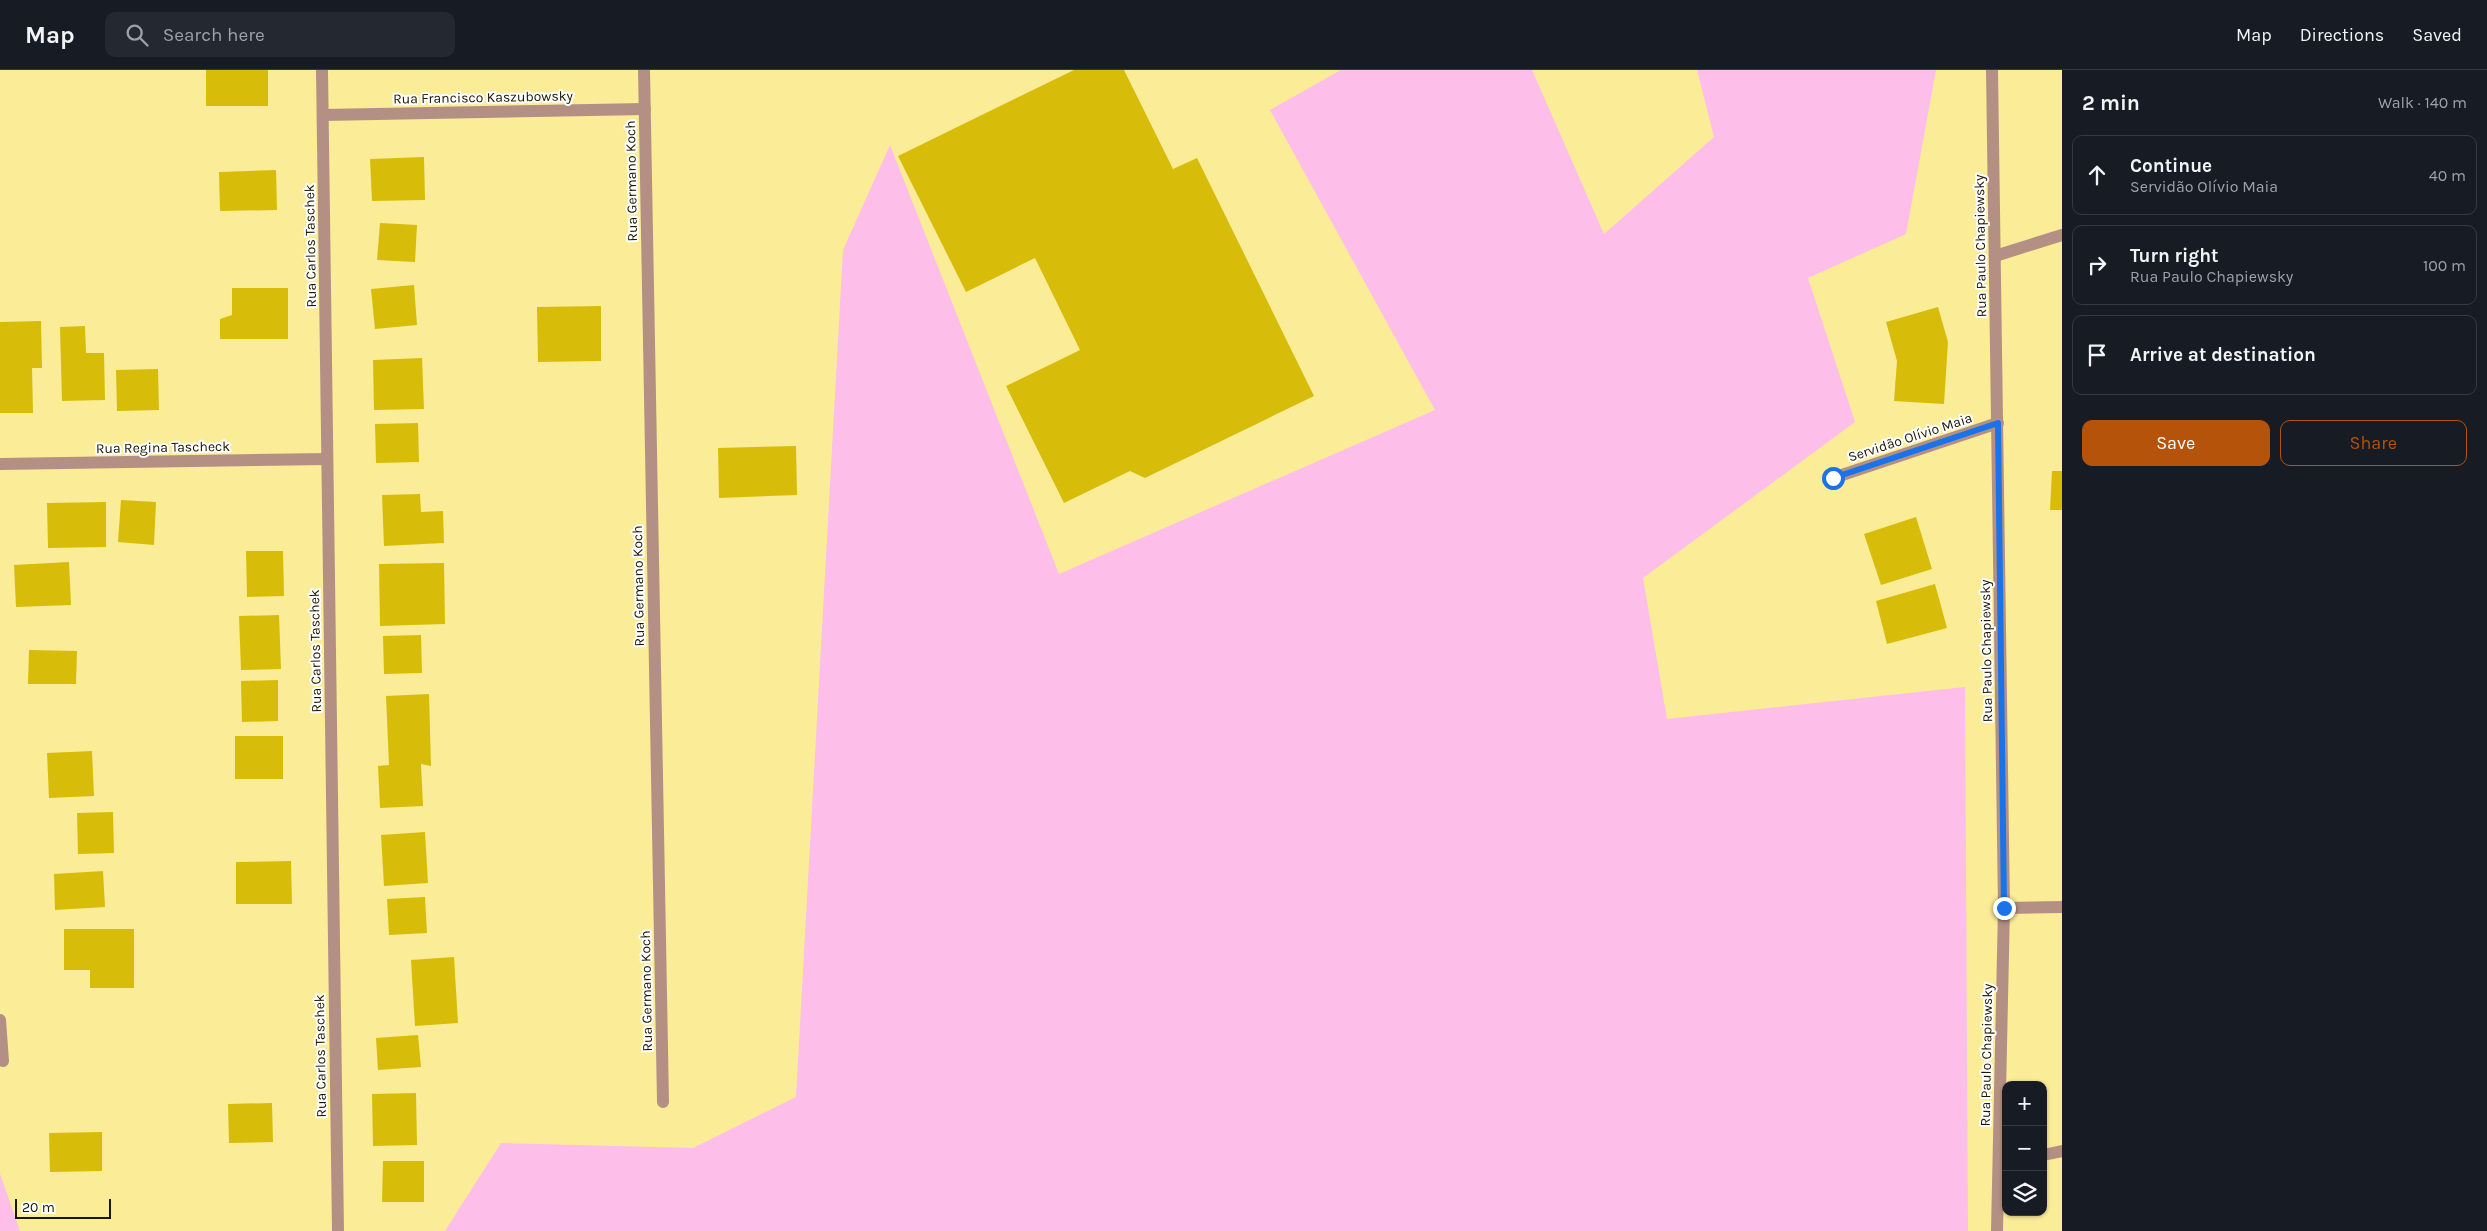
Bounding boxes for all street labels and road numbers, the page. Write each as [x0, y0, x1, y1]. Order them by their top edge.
street label: Rua Francisco Kaszubowsky [393, 87, 574, 108]
street label: Rua Germano Koch [622, 120, 641, 242]
street label: Rua Paulo Chapiewsky [1971, 174, 1990, 318]
street label: Rua Carlos Taschek [301, 184, 320, 308]
street label: Servidão Olívio Maia [1846, 409, 1974, 466]
street label: Rua Regina Tascheck [96, 438, 230, 457]
street label: Rua Germano Koch [629, 525, 648, 647]
street label: Rua Paulo Chapiewsky [1977, 579, 1996, 723]
street label: Rua Carlos Taschek [306, 589, 325, 713]
street label: Rua Germano Koch [637, 930, 656, 1052]
street label: Rua Paulo Chapiewsky [1977, 983, 1996, 1127]
street label: Rua Carlos Taschek [311, 994, 330, 1118]

